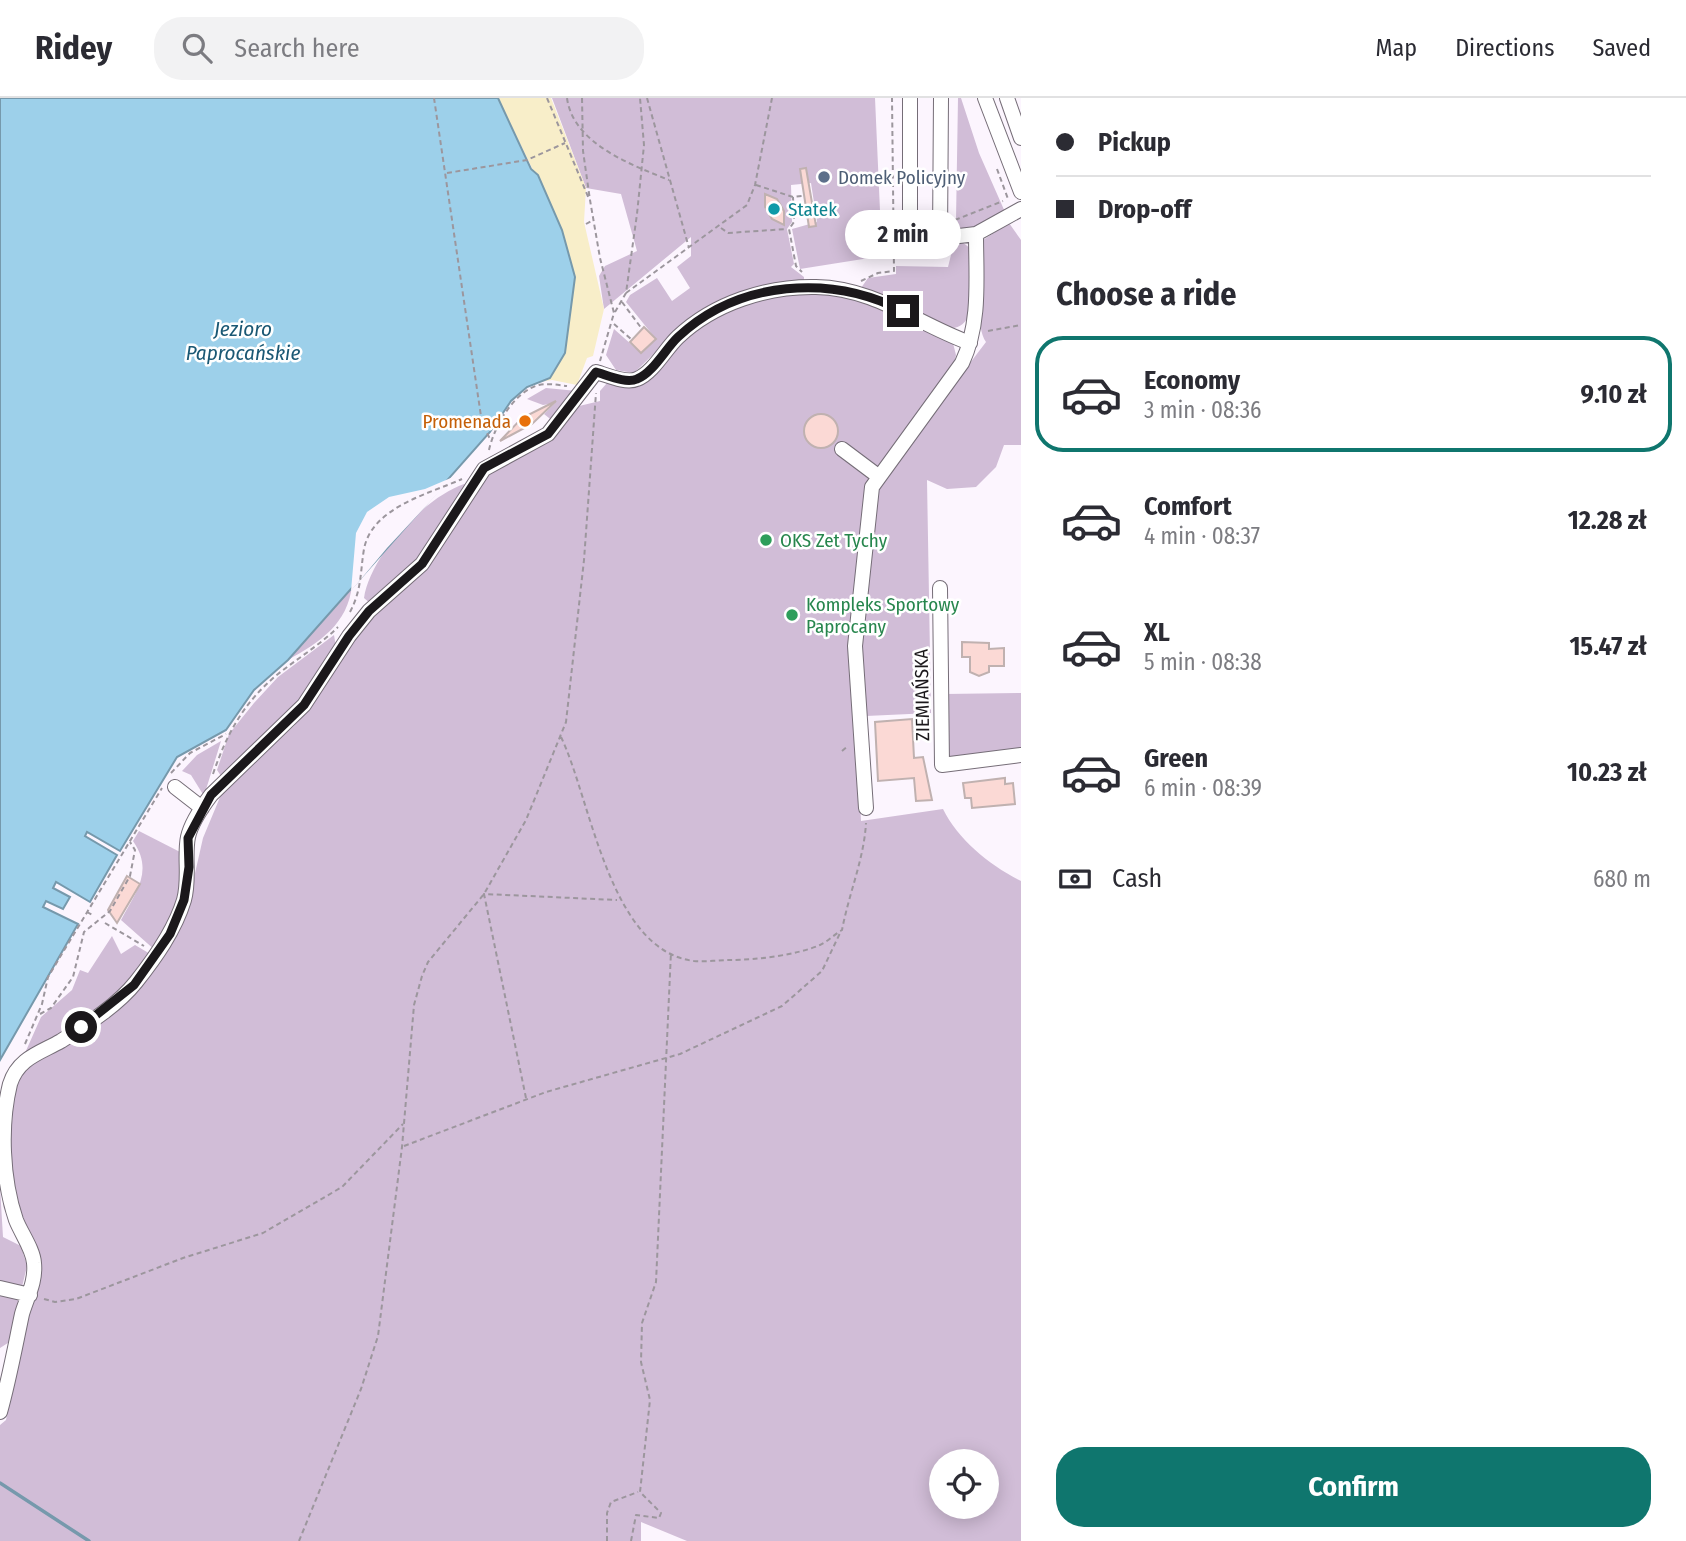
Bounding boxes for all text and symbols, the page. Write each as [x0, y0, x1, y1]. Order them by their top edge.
search box [154, 17, 644, 80]
text: Ridey [35, 28, 112, 68]
icon: search [178, 29, 216, 67]
text: Search here [234, 33, 360, 64]
text: Map [1376, 34, 1417, 62]
text: Directions [1455, 34, 1554, 62]
text: Saved [1592, 34, 1651, 62]
text: Pickup [1098, 127, 1171, 158]
place label: Domek Policyjny [838, 166, 966, 189]
marker: Domek Policyjny [816, 169, 832, 185]
text: Drop-off [1098, 194, 1191, 225]
place label: Statek [788, 198, 837, 221]
marker: Statek [766, 201, 782, 217]
callout: 2 min [845, 209, 961, 258]
text: 2 min [878, 220, 929, 248]
text: Choose a ride [1056, 275, 1237, 313]
route end [887, 295, 919, 327]
water label: Jezioro Paprocańskie [186, 316, 300, 366]
icon: car [1060, 363, 1123, 426]
text: Economy [1144, 365, 1240, 396]
text: 9.10 zł [1580, 379, 1647, 410]
text: 3 min · 08:36 [1144, 396, 1261, 424]
place label: Promenada [423, 410, 511, 433]
marker: Promenada [517, 413, 533, 429]
icon: car [1060, 489, 1123, 552]
text: Comfort [1144, 491, 1232, 522]
text: 12.28 zł [1568, 505, 1647, 536]
text: 4 min · 08:37 [1144, 522, 1260, 550]
place label: OKS Zet Tychy [780, 529, 888, 552]
marker: OKS Zet Tychy [758, 532, 774, 548]
place label: Kompleks Sportowy Paprocany [806, 593, 960, 638]
marker: Kompleks Sportowy Paprocany [784, 607, 800, 623]
icon: car [1060, 615, 1123, 678]
text: XL [1144, 617, 1170, 648]
text: 15.47 zł [1569, 631, 1647, 662]
text: 5 min · 08:38 [1144, 648, 1262, 676]
street label: ZIEMIAŃSKA [910, 649, 934, 741]
icon: car [1060, 741, 1123, 804]
text: Green [1144, 743, 1208, 774]
text: 10.23 zł [1567, 757, 1647, 788]
text: 6 min · 08:39 [1144, 774, 1262, 802]
icon: cash [1056, 860, 1094, 898]
text: Cash [1112, 863, 1162, 894]
text: 680 m [1593, 865, 1651, 893]
route start [65, 1011, 97, 1043]
button: Confirm [1056, 1447, 1651, 1527]
map controls [929, 1449, 999, 1519]
button: locate [929, 1449, 999, 1519]

